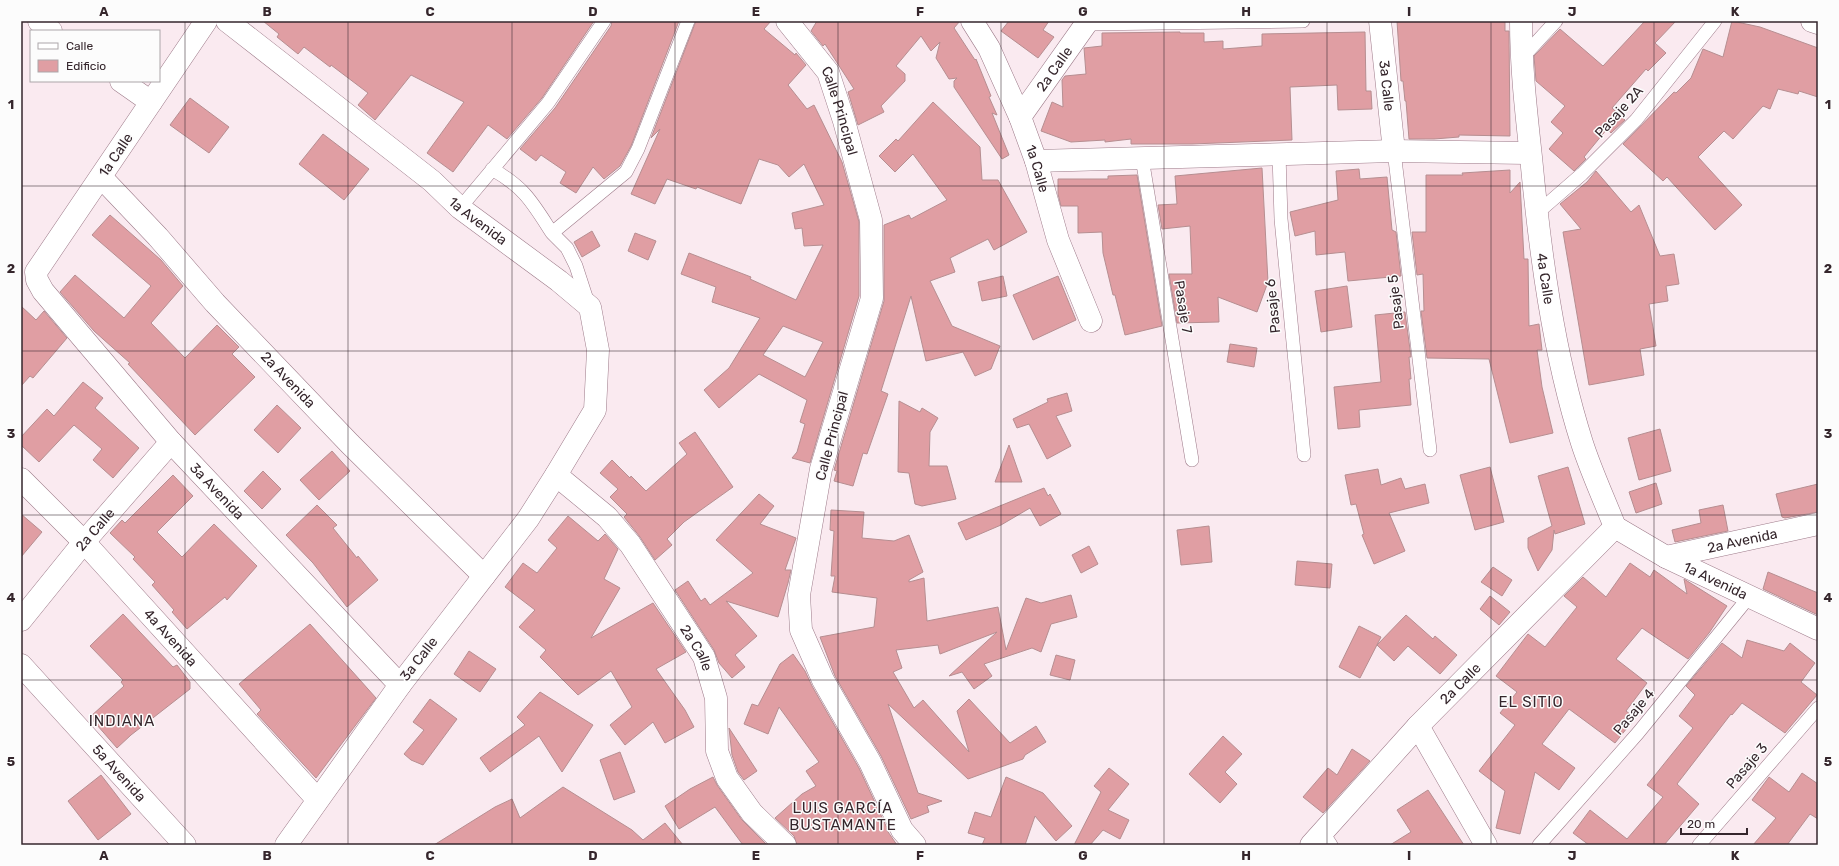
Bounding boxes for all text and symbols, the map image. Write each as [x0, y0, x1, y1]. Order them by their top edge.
text: A [99, 4, 109, 19]
text: B [262, 4, 272, 19]
text: C [425, 4, 435, 19]
text: D [588, 4, 598, 19]
text: E [752, 4, 760, 19]
text: F [916, 4, 924, 19]
text: G [1078, 4, 1088, 19]
text: H [1241, 4, 1251, 19]
text: I [1407, 4, 1411, 19]
text: J [1568, 4, 1576, 19]
text: K [1731, 4, 1740, 19]
legend [30, 30, 160, 82]
text: Calle [66, 39, 93, 53]
street label: 2a Calle [1032, 43, 1076, 95]
text: Edificio [66, 59, 106, 73]
street label: 3a Calle [1376, 59, 1398, 112]
street label: Calle Principal [818, 62, 861, 157]
street label: Pasaje 2A [1591, 82, 1647, 141]
text: 1 [8, 97, 14, 112]
text: 1 [1825, 97, 1831, 112]
street label: 1a Calle [95, 130, 137, 180]
street label: 1a Calle [1022, 142, 1053, 194]
street label: 1a Avenida [445, 193, 511, 248]
street label: 4a Calle [1533, 252, 1558, 306]
text: 2 [7, 261, 15, 276]
text: 2 [1824, 261, 1832, 276]
street label: Pasaje 5 [1384, 274, 1408, 330]
street label: Pasaje 6 [1262, 278, 1284, 334]
street label: Pasaje 7 [1170, 279, 1196, 335]
street label: 2a Avenida [258, 348, 319, 411]
street label: Calle Principal [812, 389, 852, 483]
text: 3 [7, 426, 16, 441]
text: 3 [1824, 426, 1833, 441]
street label: 3a Avenida [186, 459, 248, 523]
street label: 2a Calle [72, 504, 118, 554]
street label: 2a Avenida [1706, 525, 1779, 556]
street label: 1a Avenida [1681, 558, 1750, 603]
text: 4 [7, 590, 16, 605]
text: 4 [1824, 590, 1833, 605]
street label: 4a Avenida [140, 605, 201, 670]
street label: 2a Calle [677, 621, 716, 673]
street label: 3a Calle [397, 633, 442, 684]
street label: 2a Calle [1436, 659, 1484, 708]
street label: Pasaje 4 [1610, 685, 1658, 739]
district label: EL SITIO [1498, 693, 1564, 711]
district label: INDIANA [89, 712, 155, 730]
street label: Pasaje 3 [1723, 740, 1771, 792]
street label: 5a Avenida [89, 741, 150, 805]
text: 5 [7, 754, 15, 769]
text: 5 [1824, 754, 1832, 769]
district label: LUIS GARCÍA BUSTAMANTE [789, 799, 897, 834]
scale bar [1681, 810, 1747, 836]
text: 20 m [1687, 817, 1715, 831]
text: A [99, 848, 109, 863]
text: B [262, 848, 272, 863]
text: C [425, 848, 435, 863]
text: D [588, 848, 598, 863]
text: E [752, 848, 760, 863]
text: F [916, 848, 924, 863]
text: G [1078, 848, 1088, 863]
text: H [1241, 848, 1251, 863]
text: I [1407, 848, 1411, 863]
text: J [1568, 848, 1576, 863]
text: K [1731, 848, 1740, 863]

